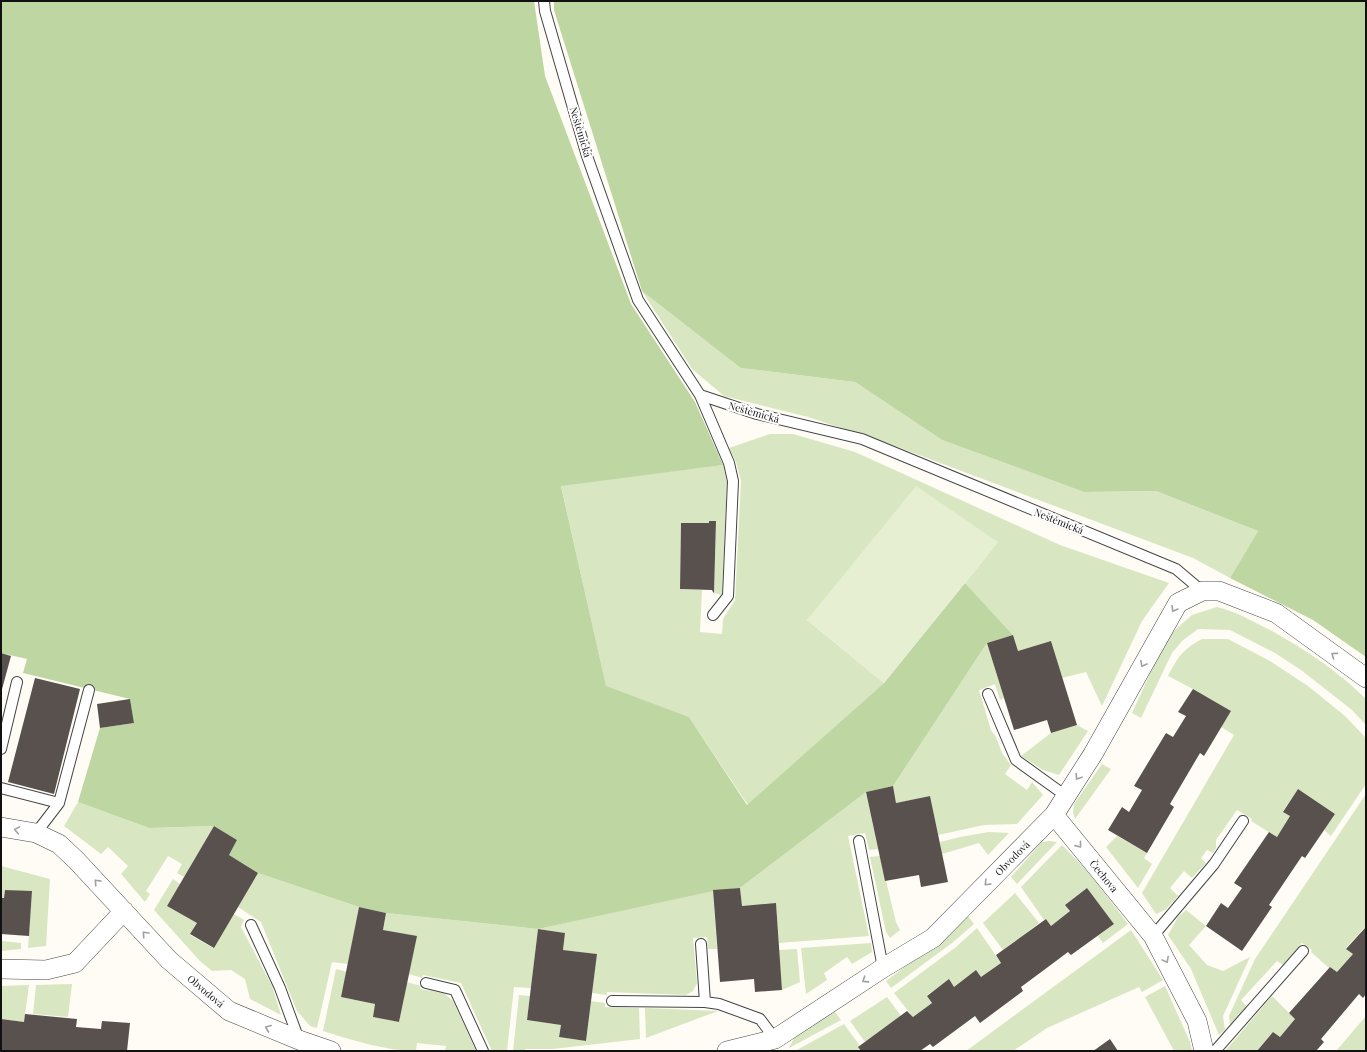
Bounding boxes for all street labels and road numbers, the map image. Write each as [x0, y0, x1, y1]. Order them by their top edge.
street label: Neštěmická [567, 105, 595, 159]
street label: Neštěmická [727, 398, 781, 426]
street label: Neštěmická [1032, 505, 1086, 537]
street label: Obvodová [991, 837, 1033, 879]
street label: Čechova [1087, 857, 1121, 895]
street label: Obvodová [185, 971, 227, 1011]

